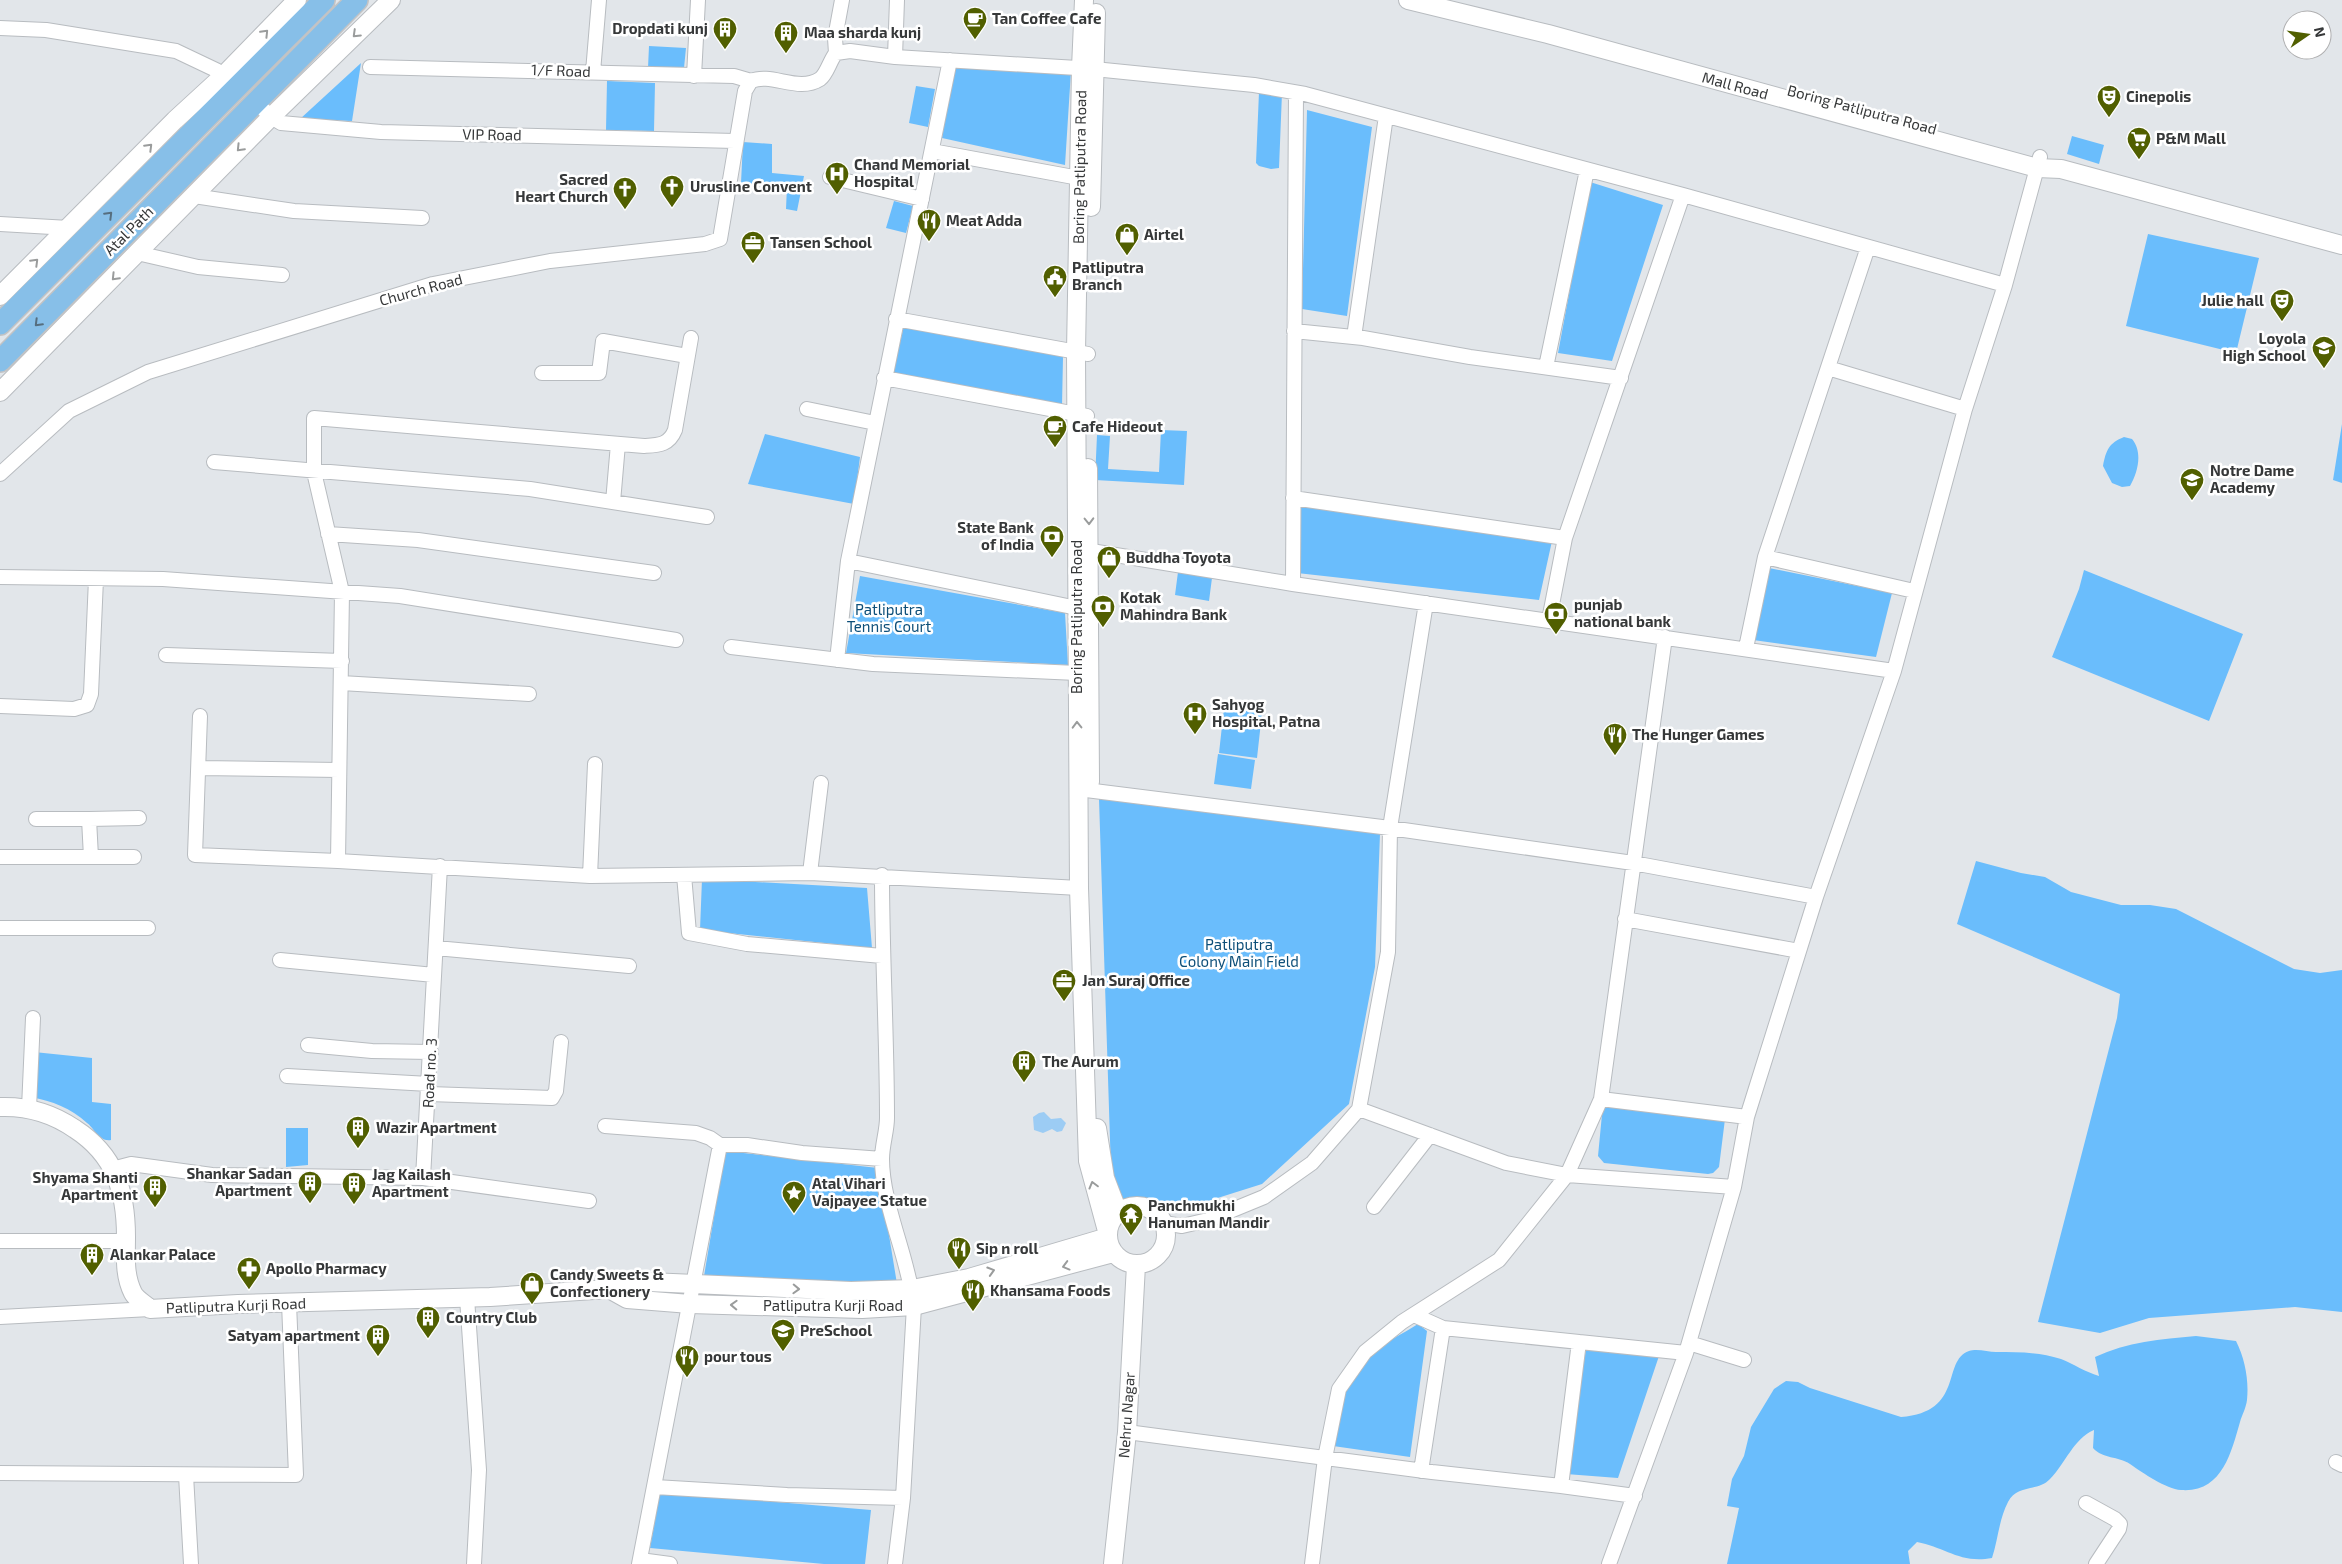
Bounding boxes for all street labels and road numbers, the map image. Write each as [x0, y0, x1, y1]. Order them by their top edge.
street label: 1/F Road [531, 60, 591, 80]
street label: Mall Road [1700, 68, 1770, 103]
street label: Boring Patliputra Road [1786, 80, 1939, 138]
street label: Boring Patliputra Road [1069, 90, 1089, 244]
street label: VIP Road [462, 124, 522, 144]
street label: Atal Path [100, 202, 157, 259]
street label: Church Road [377, 269, 464, 309]
street label: Boring Patliputra Road [1067, 540, 1085, 694]
street label: Road no. 3 [418, 1037, 440, 1108]
street label: Patliputra Kurji Road [166, 1294, 306, 1317]
street label: Patliputra Kurji Road [763, 1296, 903, 1315]
street label: Nehru Nagar [1114, 1371, 1138, 1459]

